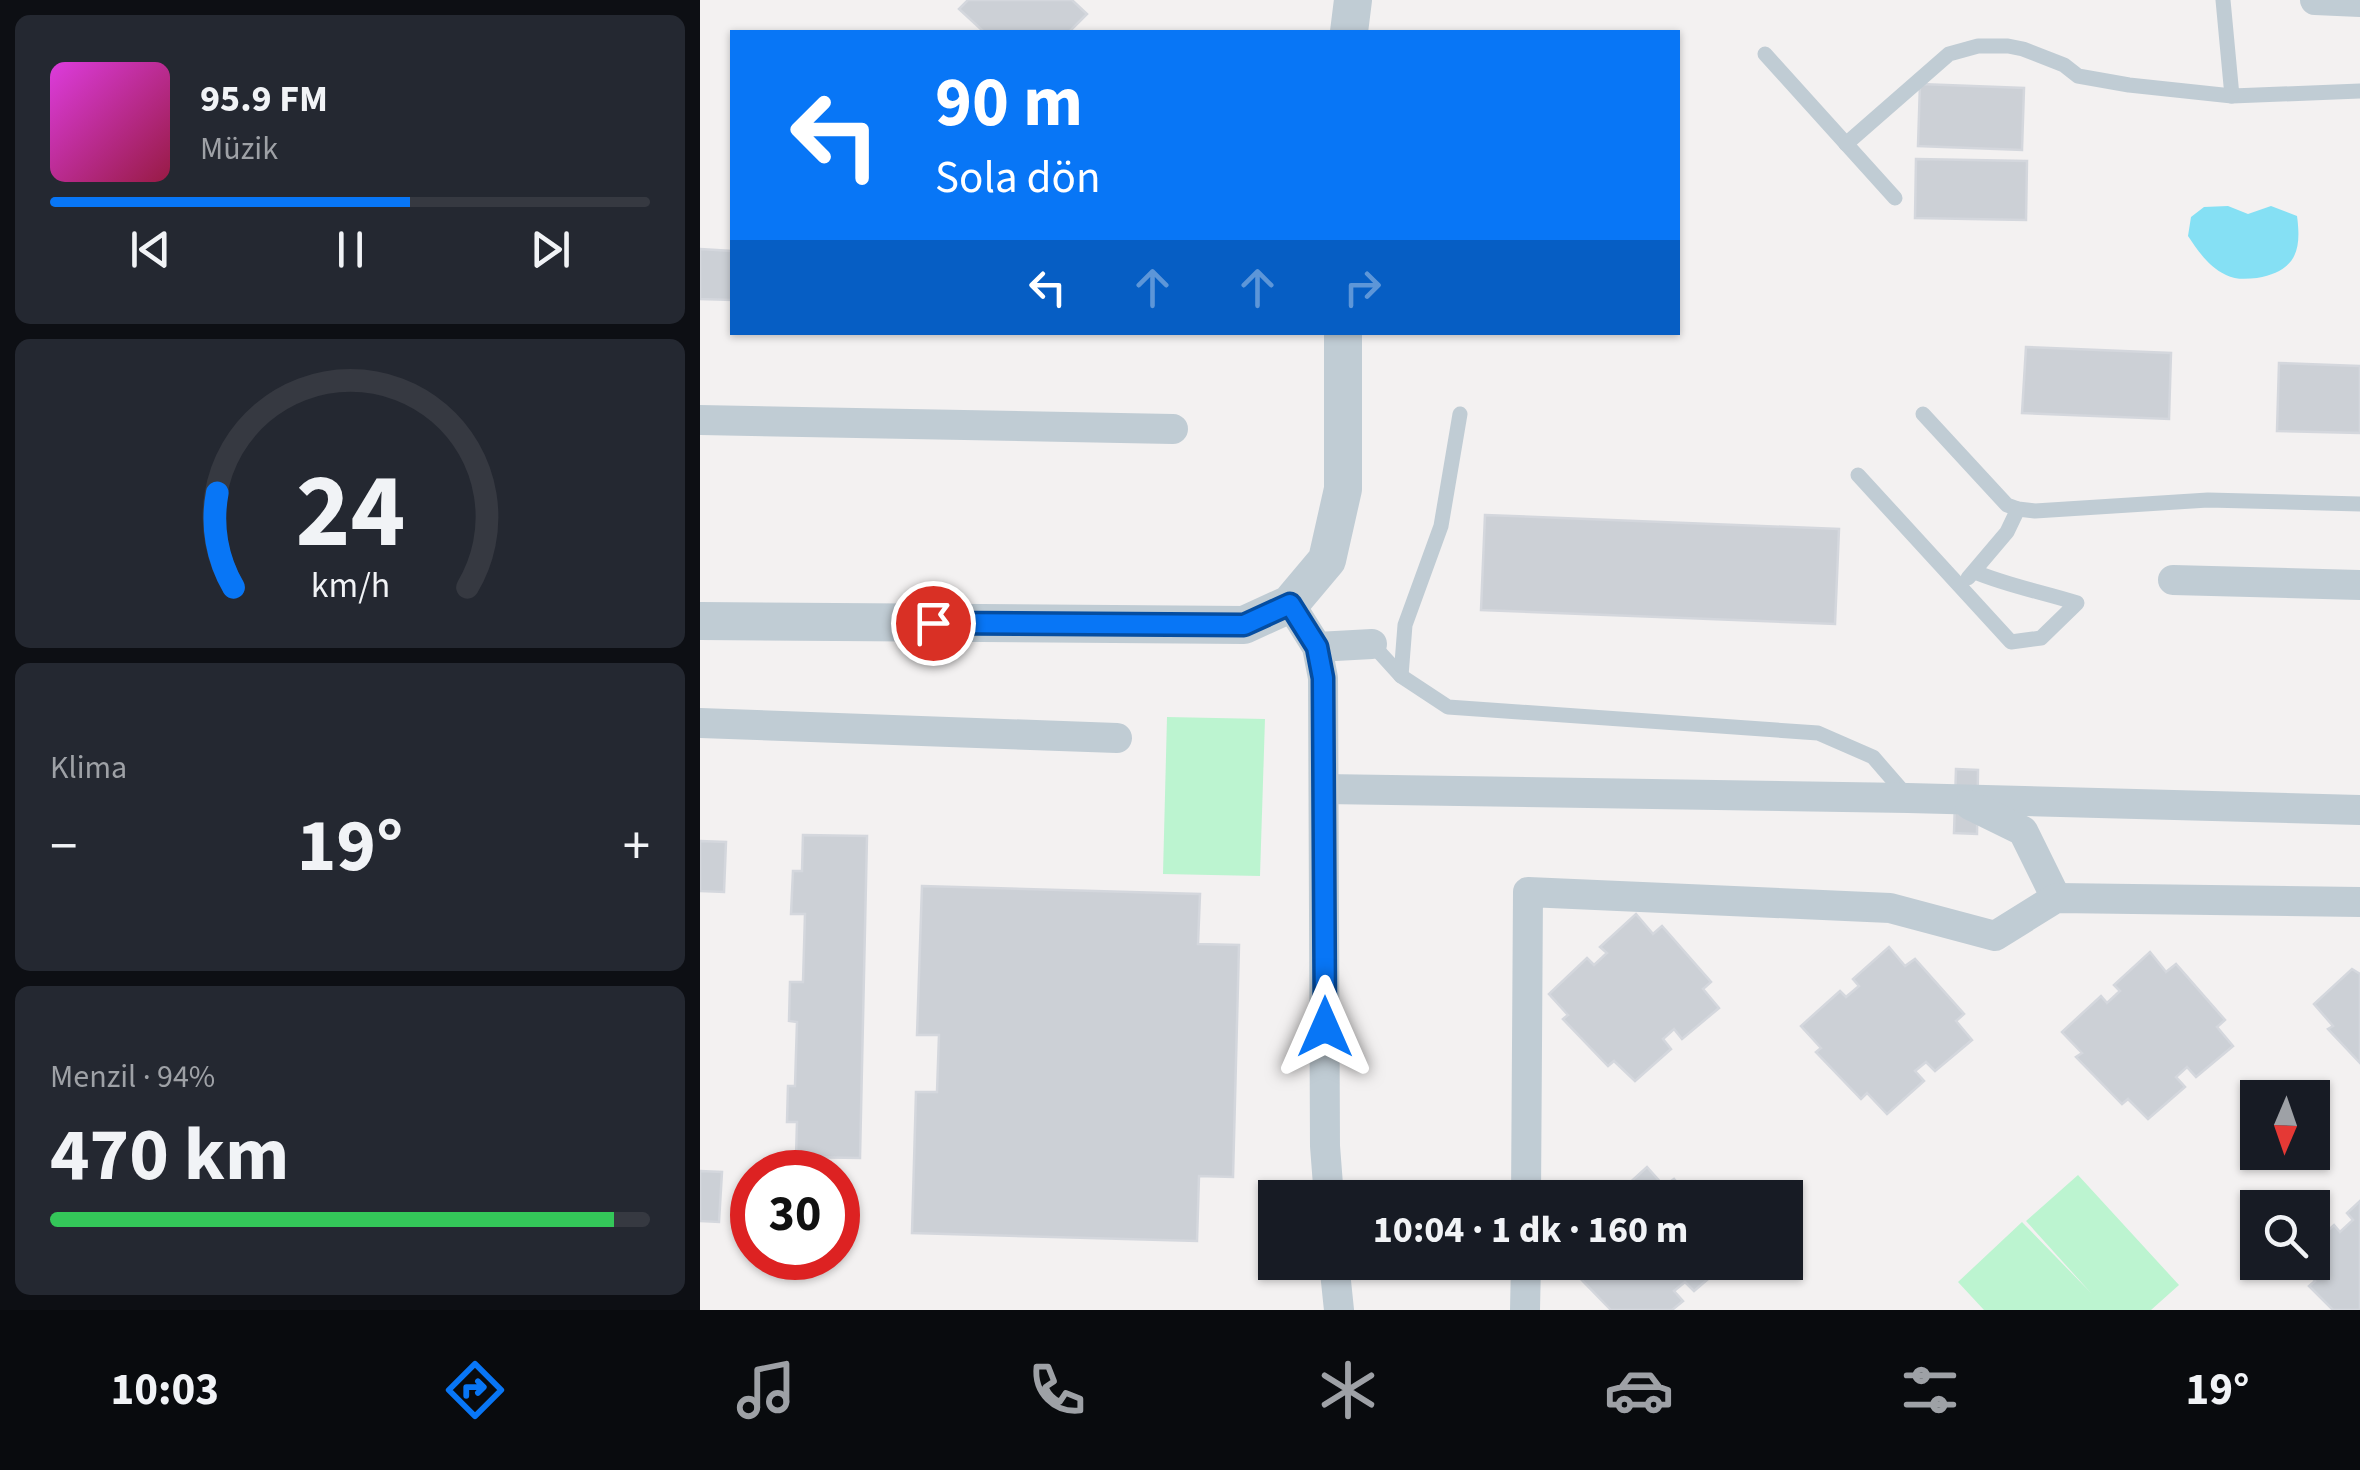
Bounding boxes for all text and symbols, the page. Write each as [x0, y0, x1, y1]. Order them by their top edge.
text: 90 m [935, 53, 1083, 153]
icon: left [770, 70, 900, 200]
text: 95.9 FM [200, 72, 328, 126]
text: Müzik [200, 126, 278, 172]
text: Sola dön [935, 146, 1101, 210]
icon: previous [123, 222, 178, 277]
icon: pause [323, 222, 378, 277]
icon: next [523, 222, 578, 277]
icon: left [1020, 260, 1075, 315]
icon: ahead [1125, 260, 1180, 315]
icon: ahead [1230, 260, 1285, 315]
icon: right [1335, 260, 1390, 315]
text: 24 [295, 439, 405, 587]
text: km/h [310, 560, 390, 611]
pin [891, 581, 976, 666]
icon: arrive [906, 596, 961, 651]
text: Klima [50, 745, 127, 791]
text: 19° [297, 793, 403, 900]
text: − [50, 808, 77, 886]
text: + [623, 808, 650, 886]
position arrow [1273, 975, 1377, 1079]
text: Menzil · 94% [50, 1054, 215, 1100]
north arrow [2240, 1080, 2330, 1170]
map controls [2240, 1080, 2330, 1280]
text: 470 km [50, 1102, 289, 1209]
speed limit sign: 30 [730, 1150, 860, 1280]
button: search [2240, 1190, 2330, 1280]
text: 10:04 · 1 dk · 160 m [1373, 1203, 1688, 1257]
icon: directions [440, 1355, 510, 1425]
icon: music [731, 1355, 801, 1425]
icon: phone [1022, 1355, 1092, 1425]
icon: climate [1313, 1355, 1383, 1425]
icon: car [1604, 1355, 1674, 1425]
icon: filters [1895, 1355, 1965, 1425]
text: 10:03 [110, 1358, 219, 1422]
text: 19° [2186, 1358, 2250, 1422]

